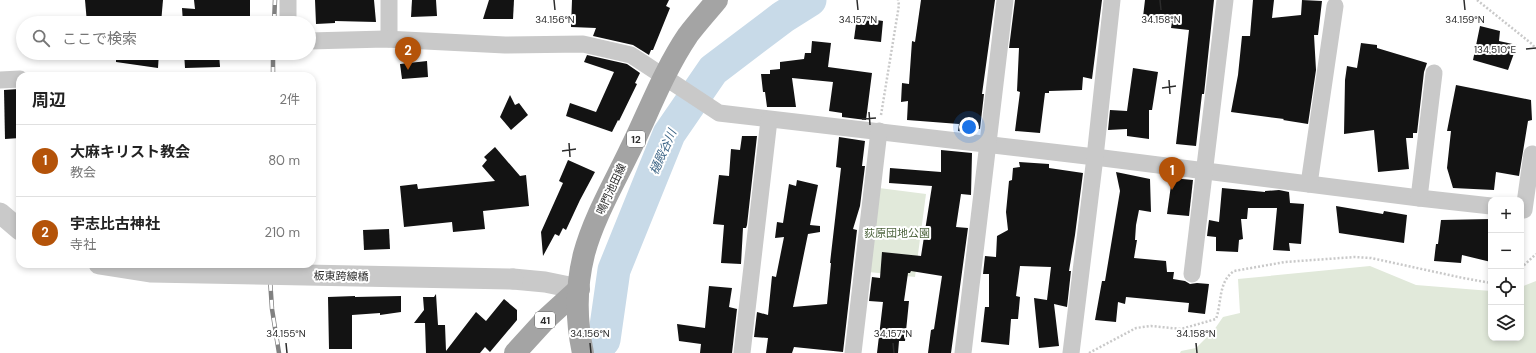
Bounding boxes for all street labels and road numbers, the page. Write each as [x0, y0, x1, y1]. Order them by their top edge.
road number: 12 [627, 131, 645, 147]
street label: 鳴門池田線 [593, 161, 629, 217]
street label: 板東跨線橋 [313, 269, 369, 283]
road number: 41 [535, 312, 555, 328]

